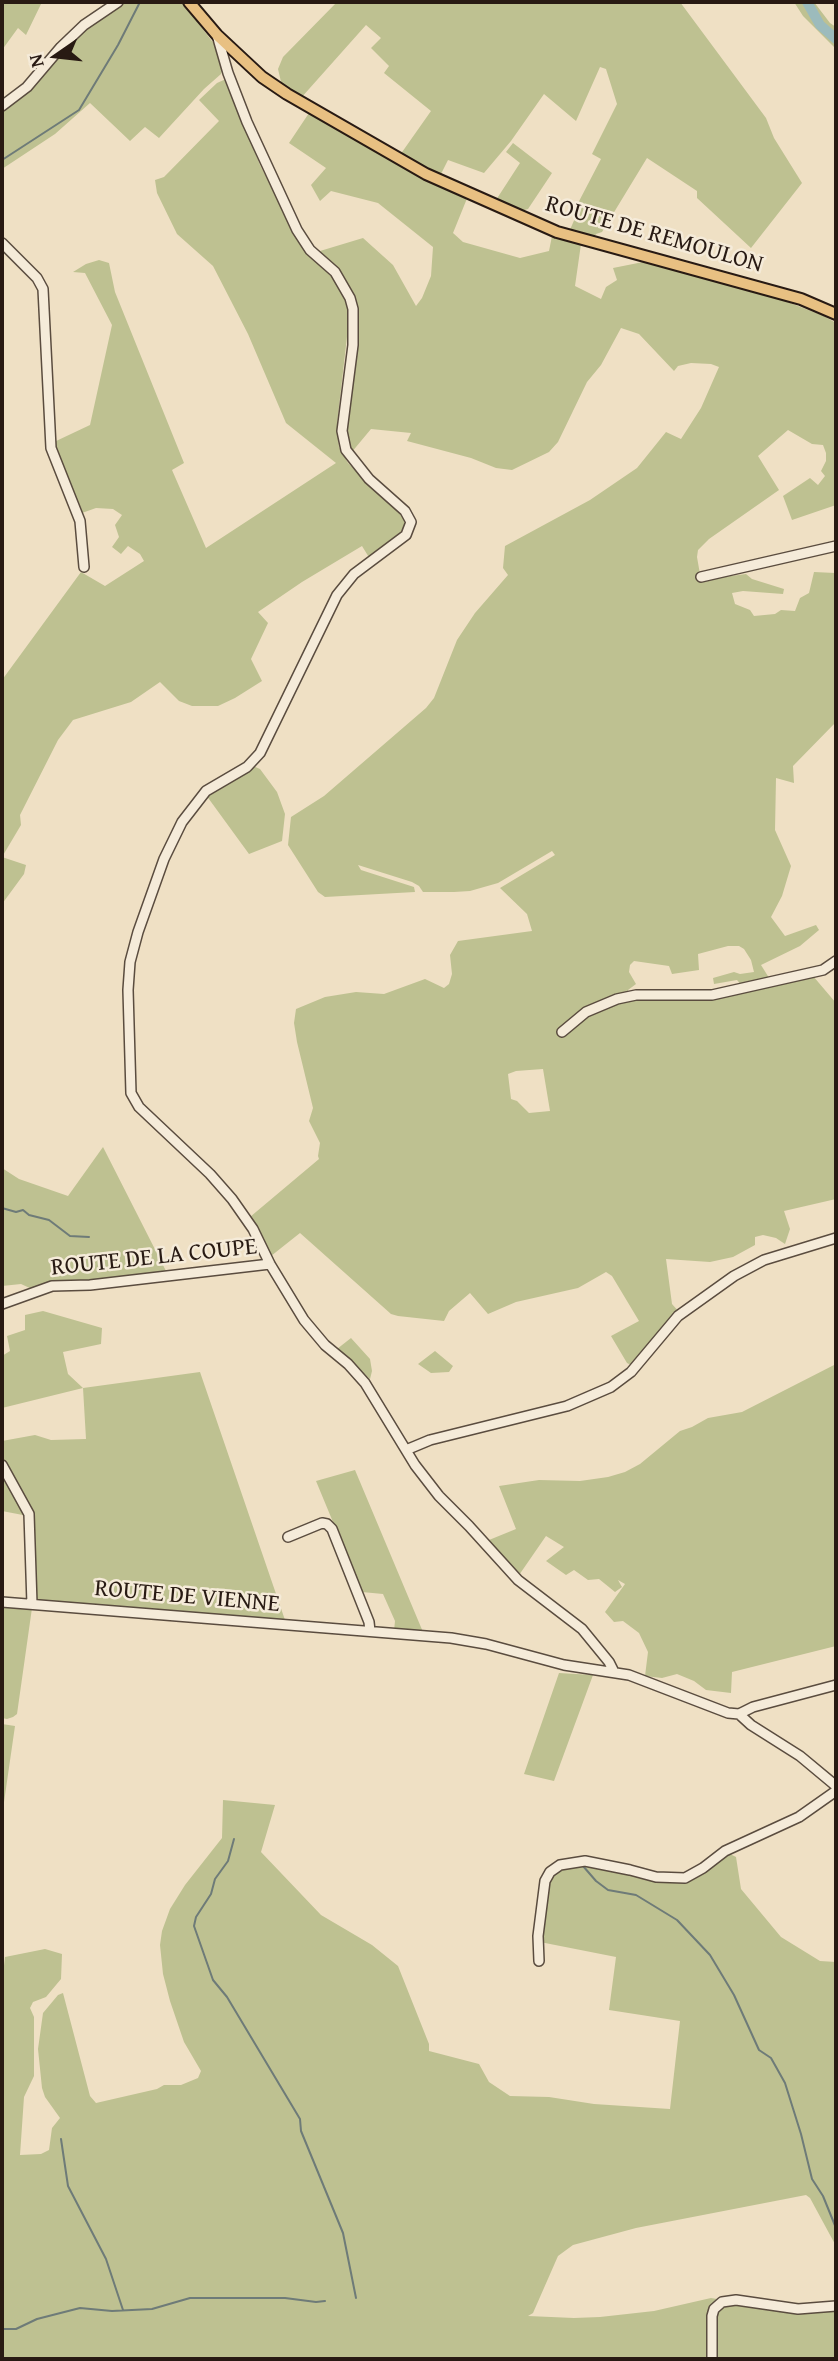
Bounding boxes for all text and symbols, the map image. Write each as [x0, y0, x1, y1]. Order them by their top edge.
north arrow [21, 21, 91, 91]
text: N [21, 52, 51, 71]
street label: ROUTE DE REMOULON [542, 190, 766, 280]
street label: ROUTE DE LA COUPE [50, 1233, 258, 1283]
street label: ROUTE DE VIENNE [93, 1575, 281, 1619]

